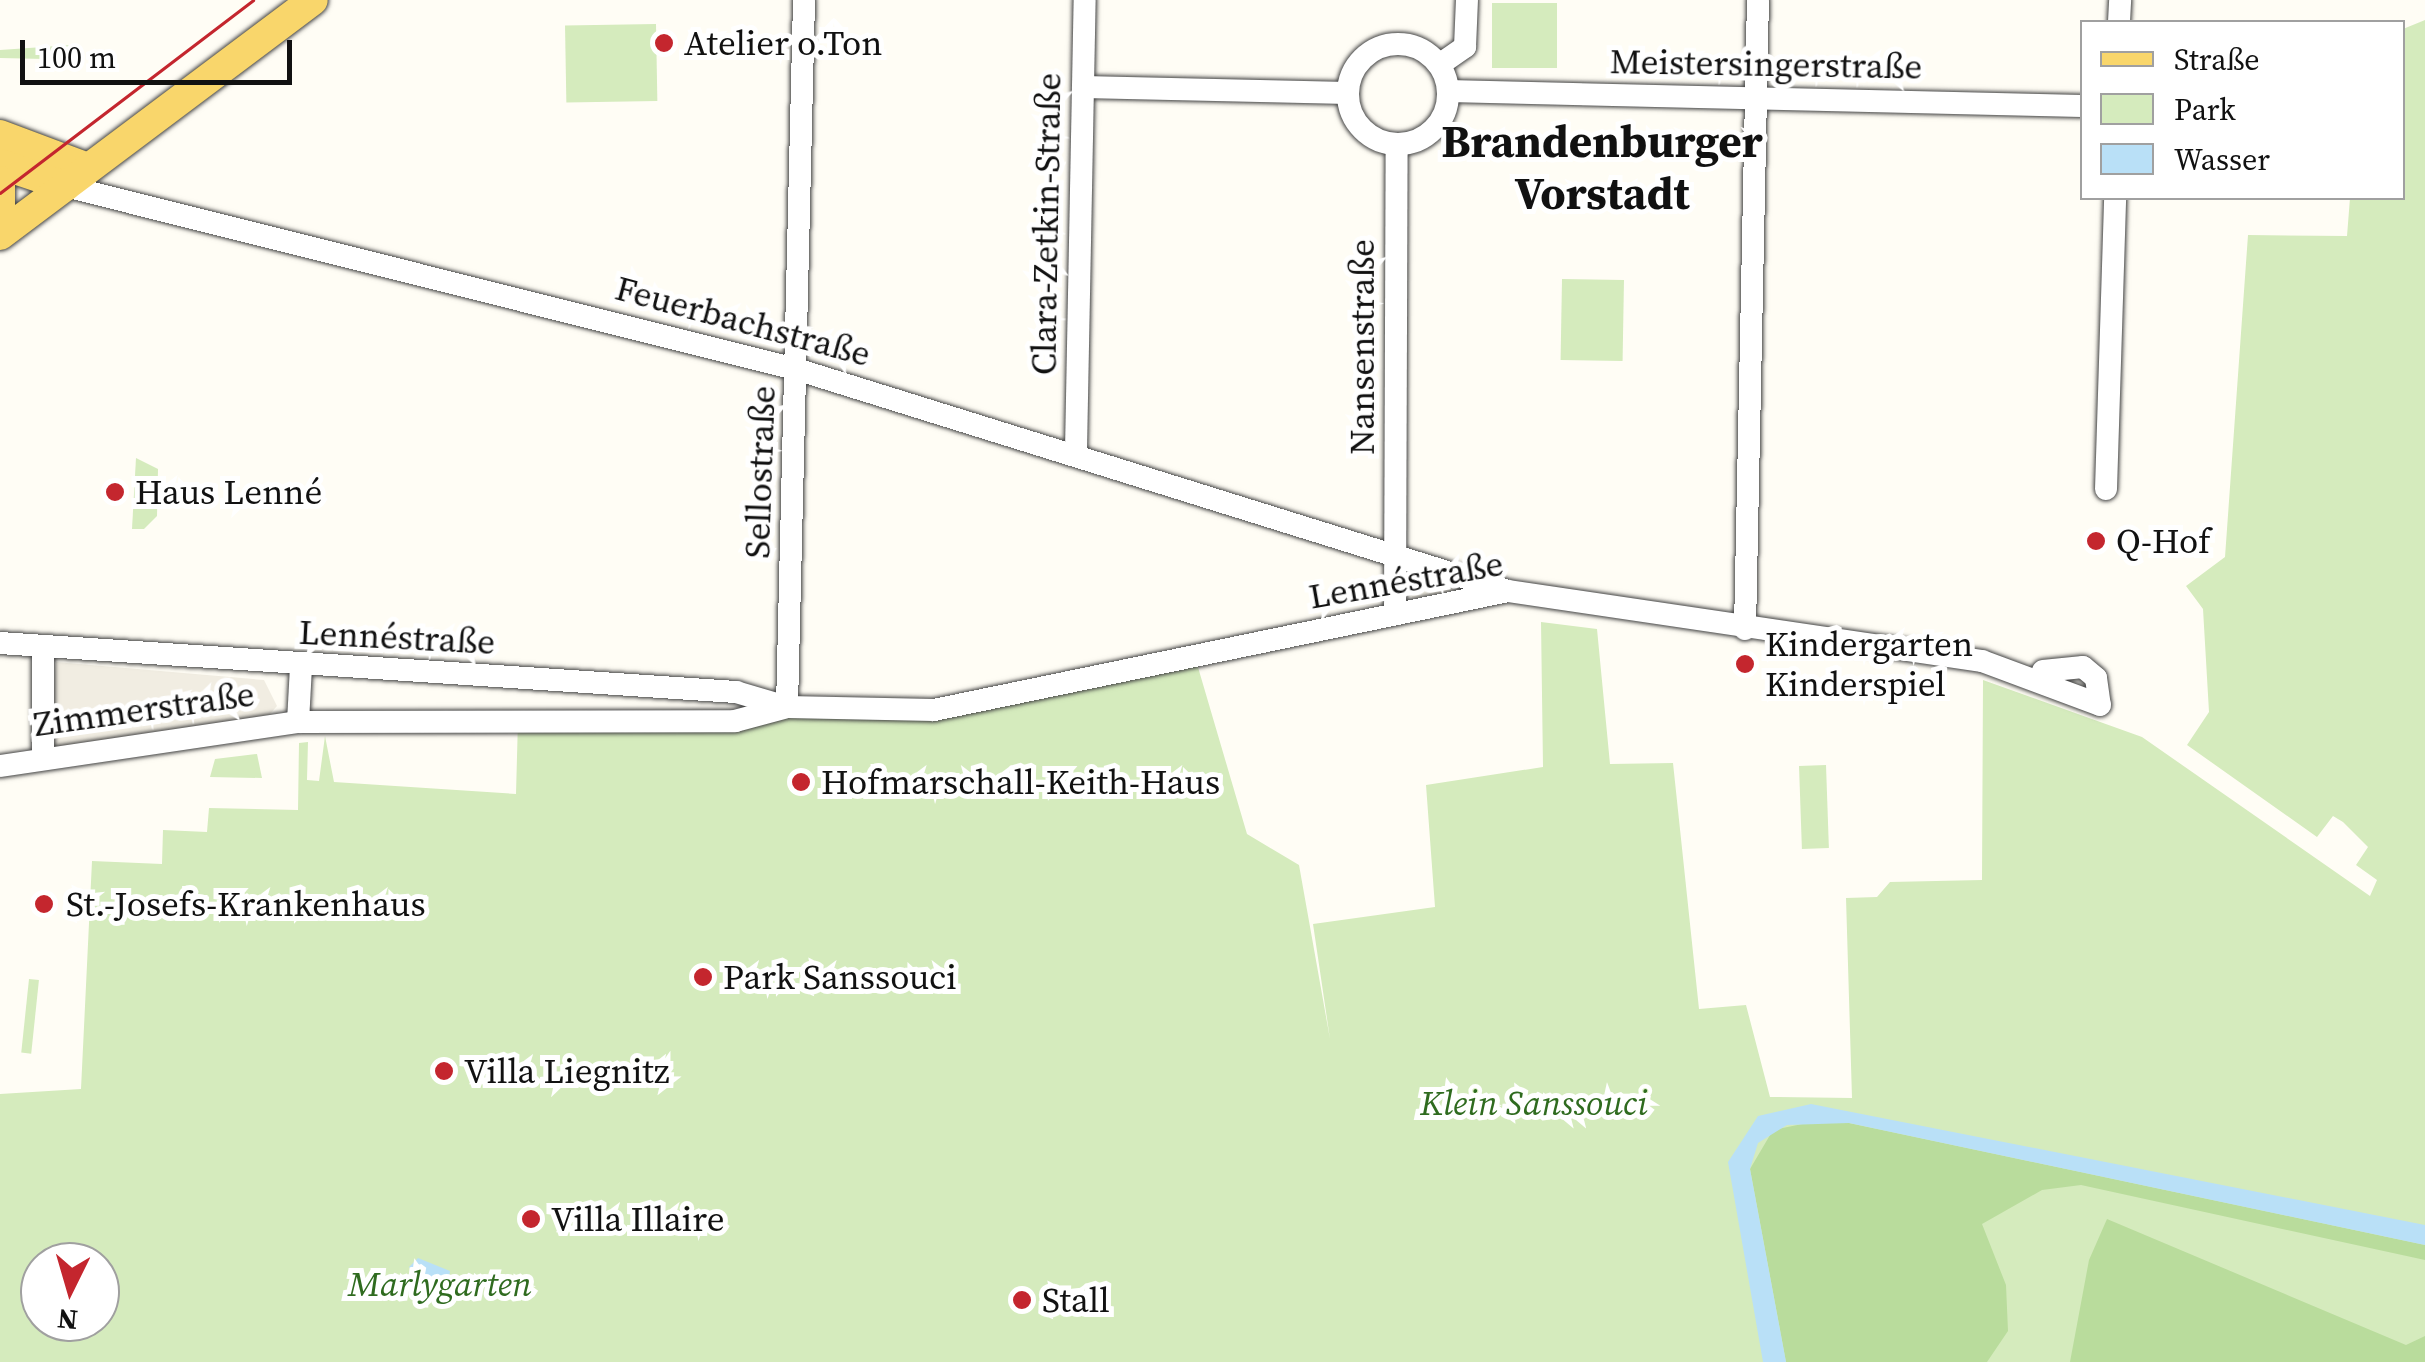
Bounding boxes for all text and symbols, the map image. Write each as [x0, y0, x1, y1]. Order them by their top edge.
scale bar [25, 20, 298, 82]
legend [2080, 20, 2405, 200]
place label: Atelier o.Ton [684, 22, 882, 64]
marker: Atelier o.Ton [653, 32, 675, 54]
text: 100 m [37, 37, 116, 78]
text: Straße [2174, 39, 2260, 80]
street label: Meistersingerstraße [1610, 40, 1922, 88]
street label: Clara-Zetkin-Straße [1022, 73, 1070, 375]
text: Park [2174, 89, 2236, 130]
district label: Brandenburger Vorstadt [1441, 115, 1763, 221]
text: Wasser [2174, 139, 2270, 180]
street label: Nansenstraße [1341, 239, 1383, 455]
street label: Feuerbachstraße [611, 267, 875, 375]
street label: Sellostraße [736, 385, 784, 559]
place label: Haus Lenné [135, 471, 322, 513]
marker: Haus Lenné [104, 481, 126, 503]
place label: Q-Hof [2116, 520, 2210, 562]
marker: Q-Hof [2085, 530, 2107, 552]
street label: Lennéstraße [1306, 542, 1506, 618]
street label: Lennéstraße [298, 611, 496, 663]
place label: Kindergarten Kinderspiel [1765, 623, 1973, 705]
marker: Kindergarten Kinderspiel [1734, 653, 1756, 675]
street label: Zimmerstraße [31, 673, 257, 745]
place label: Hofmarschall-Keith-Haus [821, 761, 1220, 803]
marker: Hofmarschall-Keith-Haus [790, 771, 812, 793]
place label: St.-Josefs-Krankenhaus [66, 883, 426, 925]
marker: St.-Josefs-Krankenhaus [31, 891, 57, 917]
place label: Park Sanssouci [723, 956, 957, 998]
marker: Park Sanssouci [692, 966, 714, 988]
place label: Villa Liegnitz [464, 1050, 670, 1092]
marker: Villa Liegnitz [433, 1060, 455, 1082]
park label: Klein Sanssouci [1420, 1082, 1648, 1124]
place label: Villa Illaire [551, 1198, 724, 1240]
marker: Villa Illaire [520, 1208, 542, 1230]
north arrow [20, 1242, 120, 1342]
park label: Marlygarten [348, 1263, 532, 1305]
place label: Stall [1042, 1279, 1110, 1321]
marker: Stall [1011, 1289, 1033, 1311]
text: N [56, 1300, 79, 1340]

